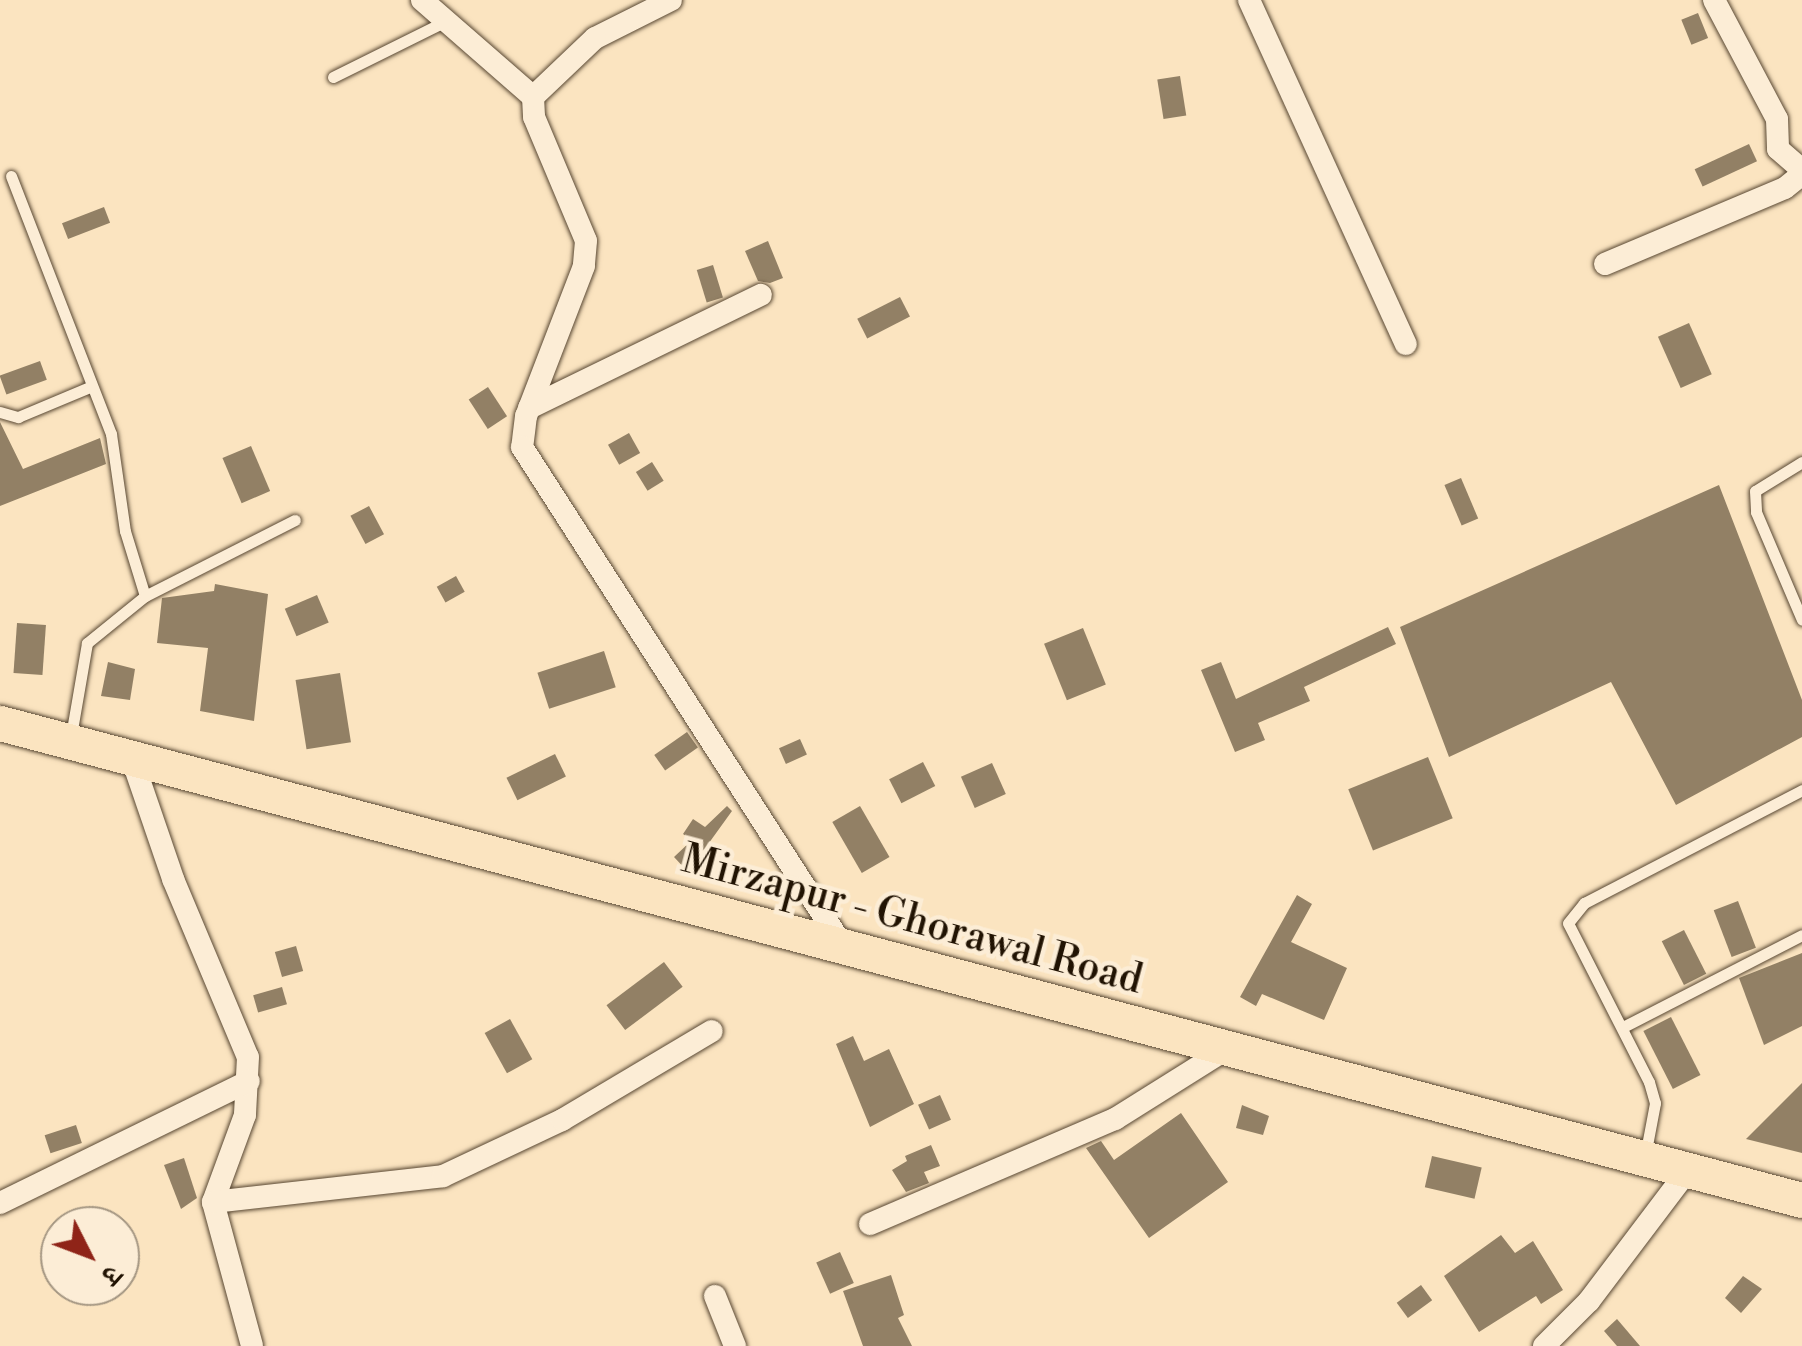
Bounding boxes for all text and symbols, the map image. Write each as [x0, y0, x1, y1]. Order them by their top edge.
street label: Mirzapur - Ghorawal Road [677, 835, 1147, 1005]
north arrow [40, 1206, 140, 1306]
text: उ [93, 1258, 129, 1292]

